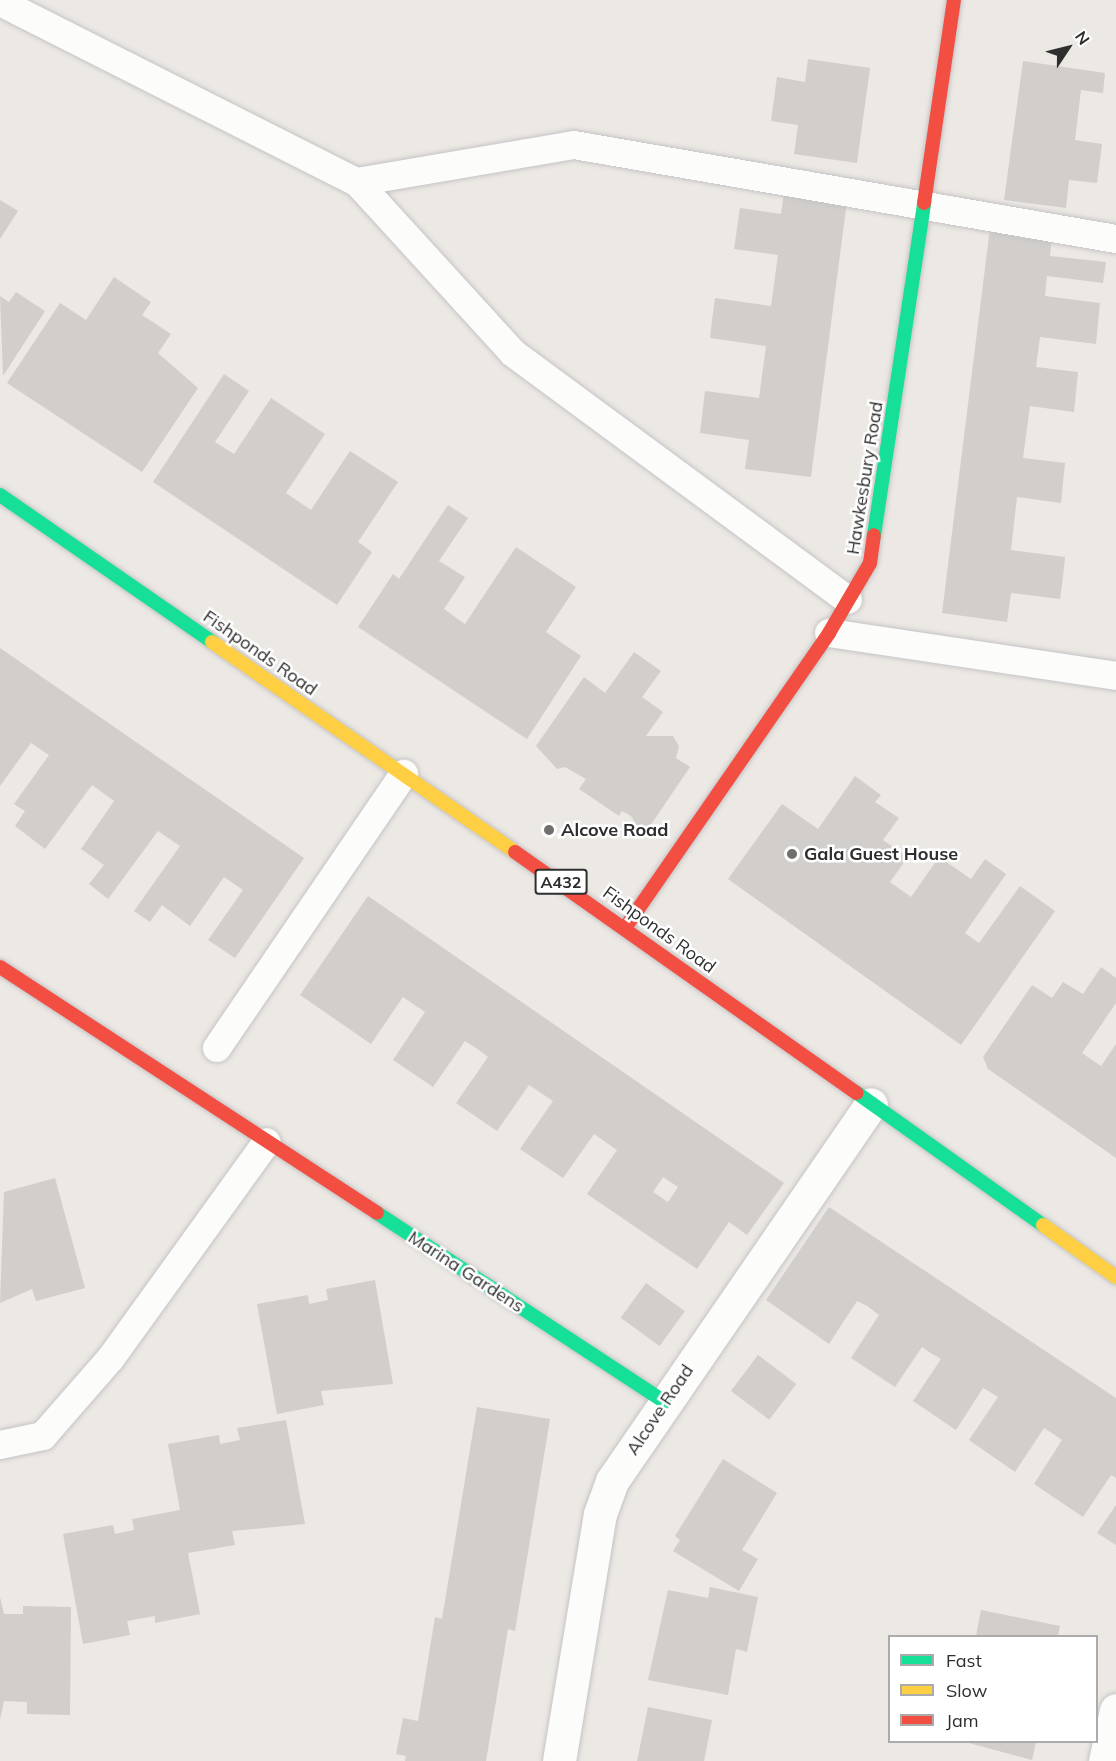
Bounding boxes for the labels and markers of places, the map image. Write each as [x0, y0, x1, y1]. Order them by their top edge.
place label: Alcove Road [561, 819, 668, 841]
marker: Alcove Road [542, 823, 556, 837]
place label: Gala Guest House [804, 843, 958, 865]
marker: Gala Guest House [785, 847, 799, 861]

